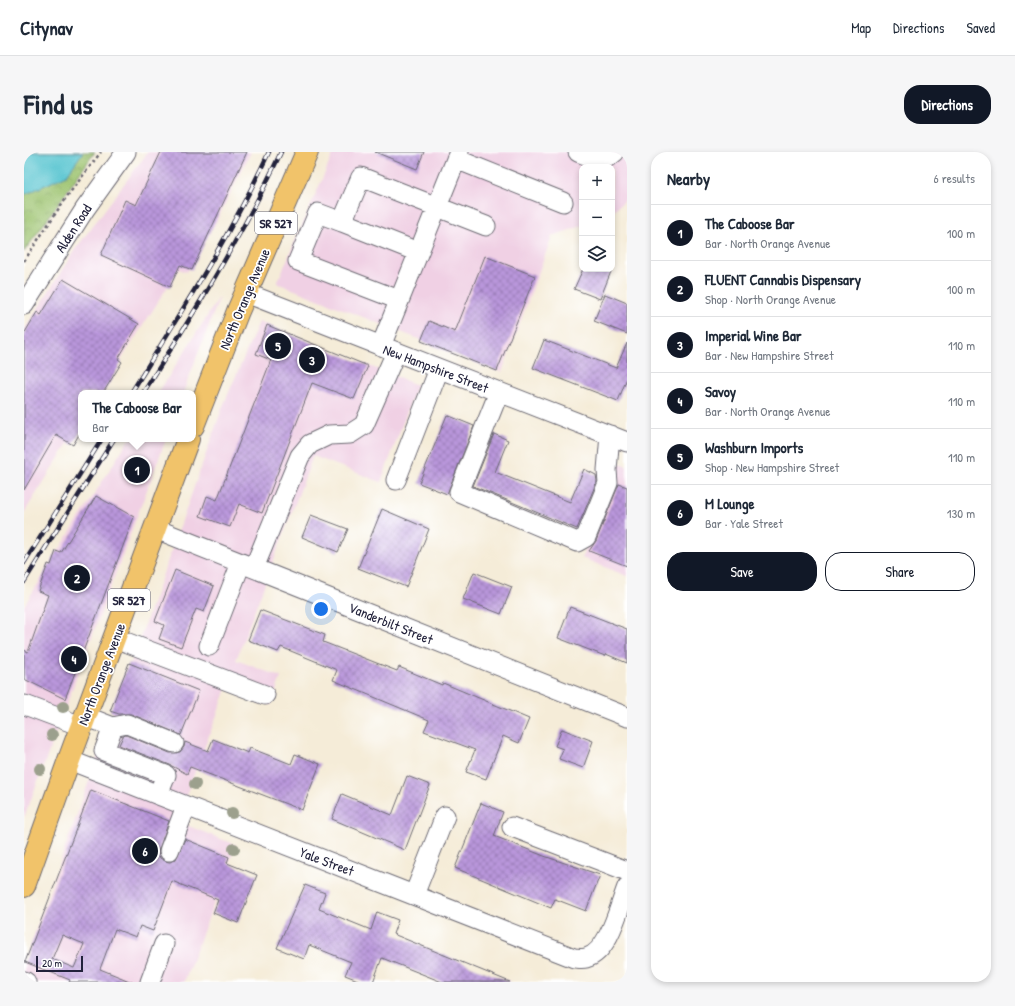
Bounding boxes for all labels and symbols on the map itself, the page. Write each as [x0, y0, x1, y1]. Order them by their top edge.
street label: Alden Road [50, 200, 96, 256]
road number: SR 527 [255, 212, 297, 234]
street label: North Orange Avenue [214, 245, 275, 353]
pin: 5 [265, 331, 291, 361]
street label: New Hampshire Street [380, 339, 492, 398]
pin: 3 [299, 345, 325, 375]
pin: 1 [124, 455, 150, 485]
pin: 2 [64, 563, 90, 593]
road number: SR 527 [108, 589, 150, 611]
street label: Vanderbilt Street [346, 597, 436, 649]
your location [311, 599, 331, 619]
street label: North Orange Avenue [73, 620, 130, 728]
pin: 4 [61, 644, 87, 674]
pin: 6 [132, 836, 158, 866]
street label: Yale Street [297, 842, 357, 880]
scale bar [36, 954, 83, 973]

